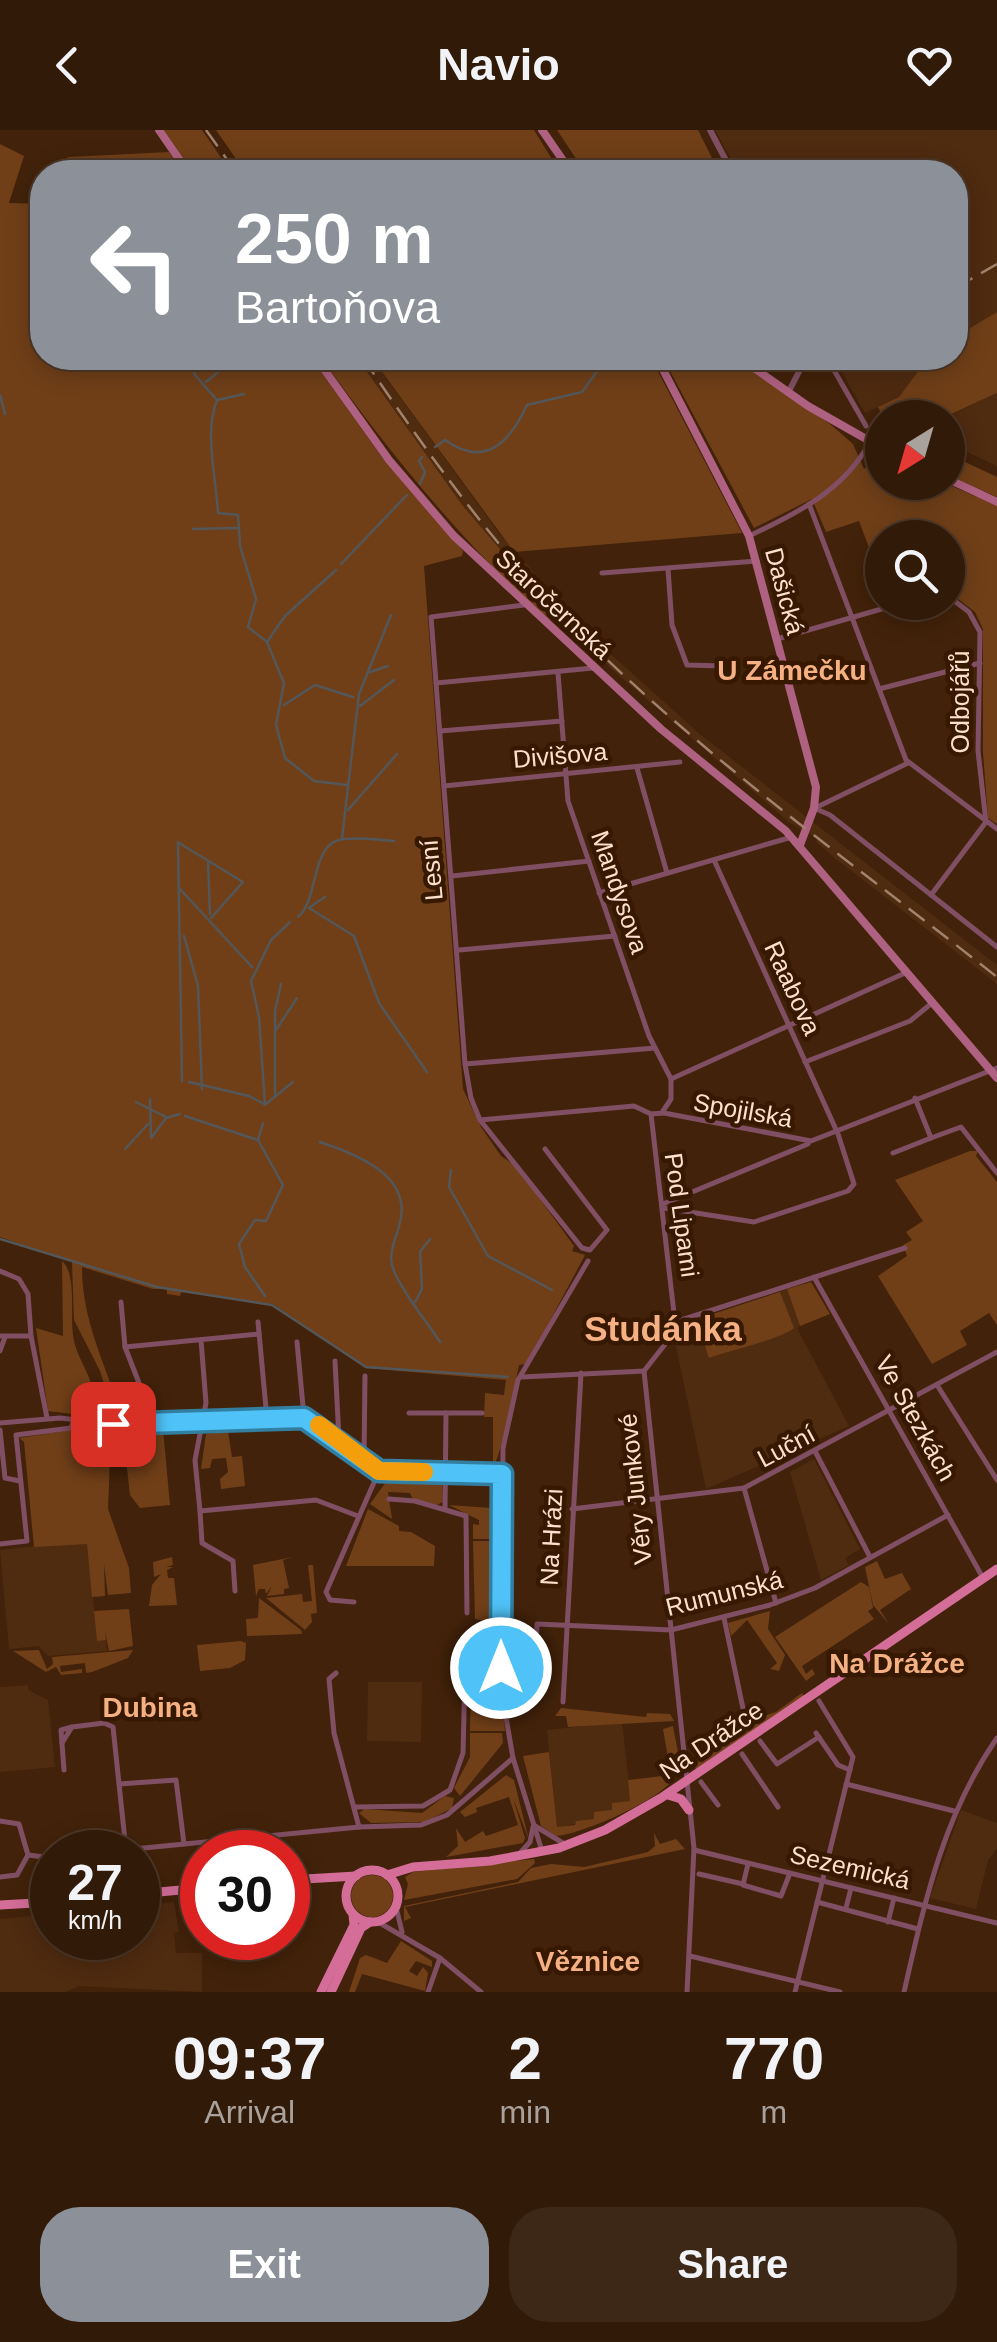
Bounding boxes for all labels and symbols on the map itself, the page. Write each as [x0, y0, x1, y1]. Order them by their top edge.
north arrow [865, 400, 965, 500]
street label: Staročernská [491, 544, 617, 665]
street label: Dašická [760, 544, 810, 638]
street label: Odbojářů [946, 651, 974, 753]
district label: U Zámečku [717, 655, 867, 686]
street label: Divišova [512, 737, 608, 773]
street label: Mandysova [586, 827, 654, 957]
street label: Lesní [414, 838, 448, 902]
street label: Raabova [759, 937, 827, 1039]
street label: Spojilská [691, 1088, 795, 1132]
street label: Pod Lipami [659, 1151, 705, 1279]
district label: Studánka [584, 1309, 742, 1348]
street label: Ve Stezkách [870, 1350, 962, 1486]
pin [71, 1382, 156, 1467]
street label: Věry Junkové [613, 1412, 657, 1566]
street label: Luční [752, 1419, 820, 1473]
street label: Na Hrázi [534, 1488, 568, 1586]
street label: Rumunská [663, 1565, 785, 1621]
position arrow [449, 1616, 553, 1720]
district label: Na Drážce [829, 1648, 965, 1679]
district label: Dubina [103, 1692, 198, 1723]
street label: Na Drážce [654, 1695, 768, 1785]
speed limit sign: 30 [180, 1830, 310, 1960]
street label: Sezemická [787, 1840, 913, 1894]
district label: Věznice [536, 1946, 640, 1977]

